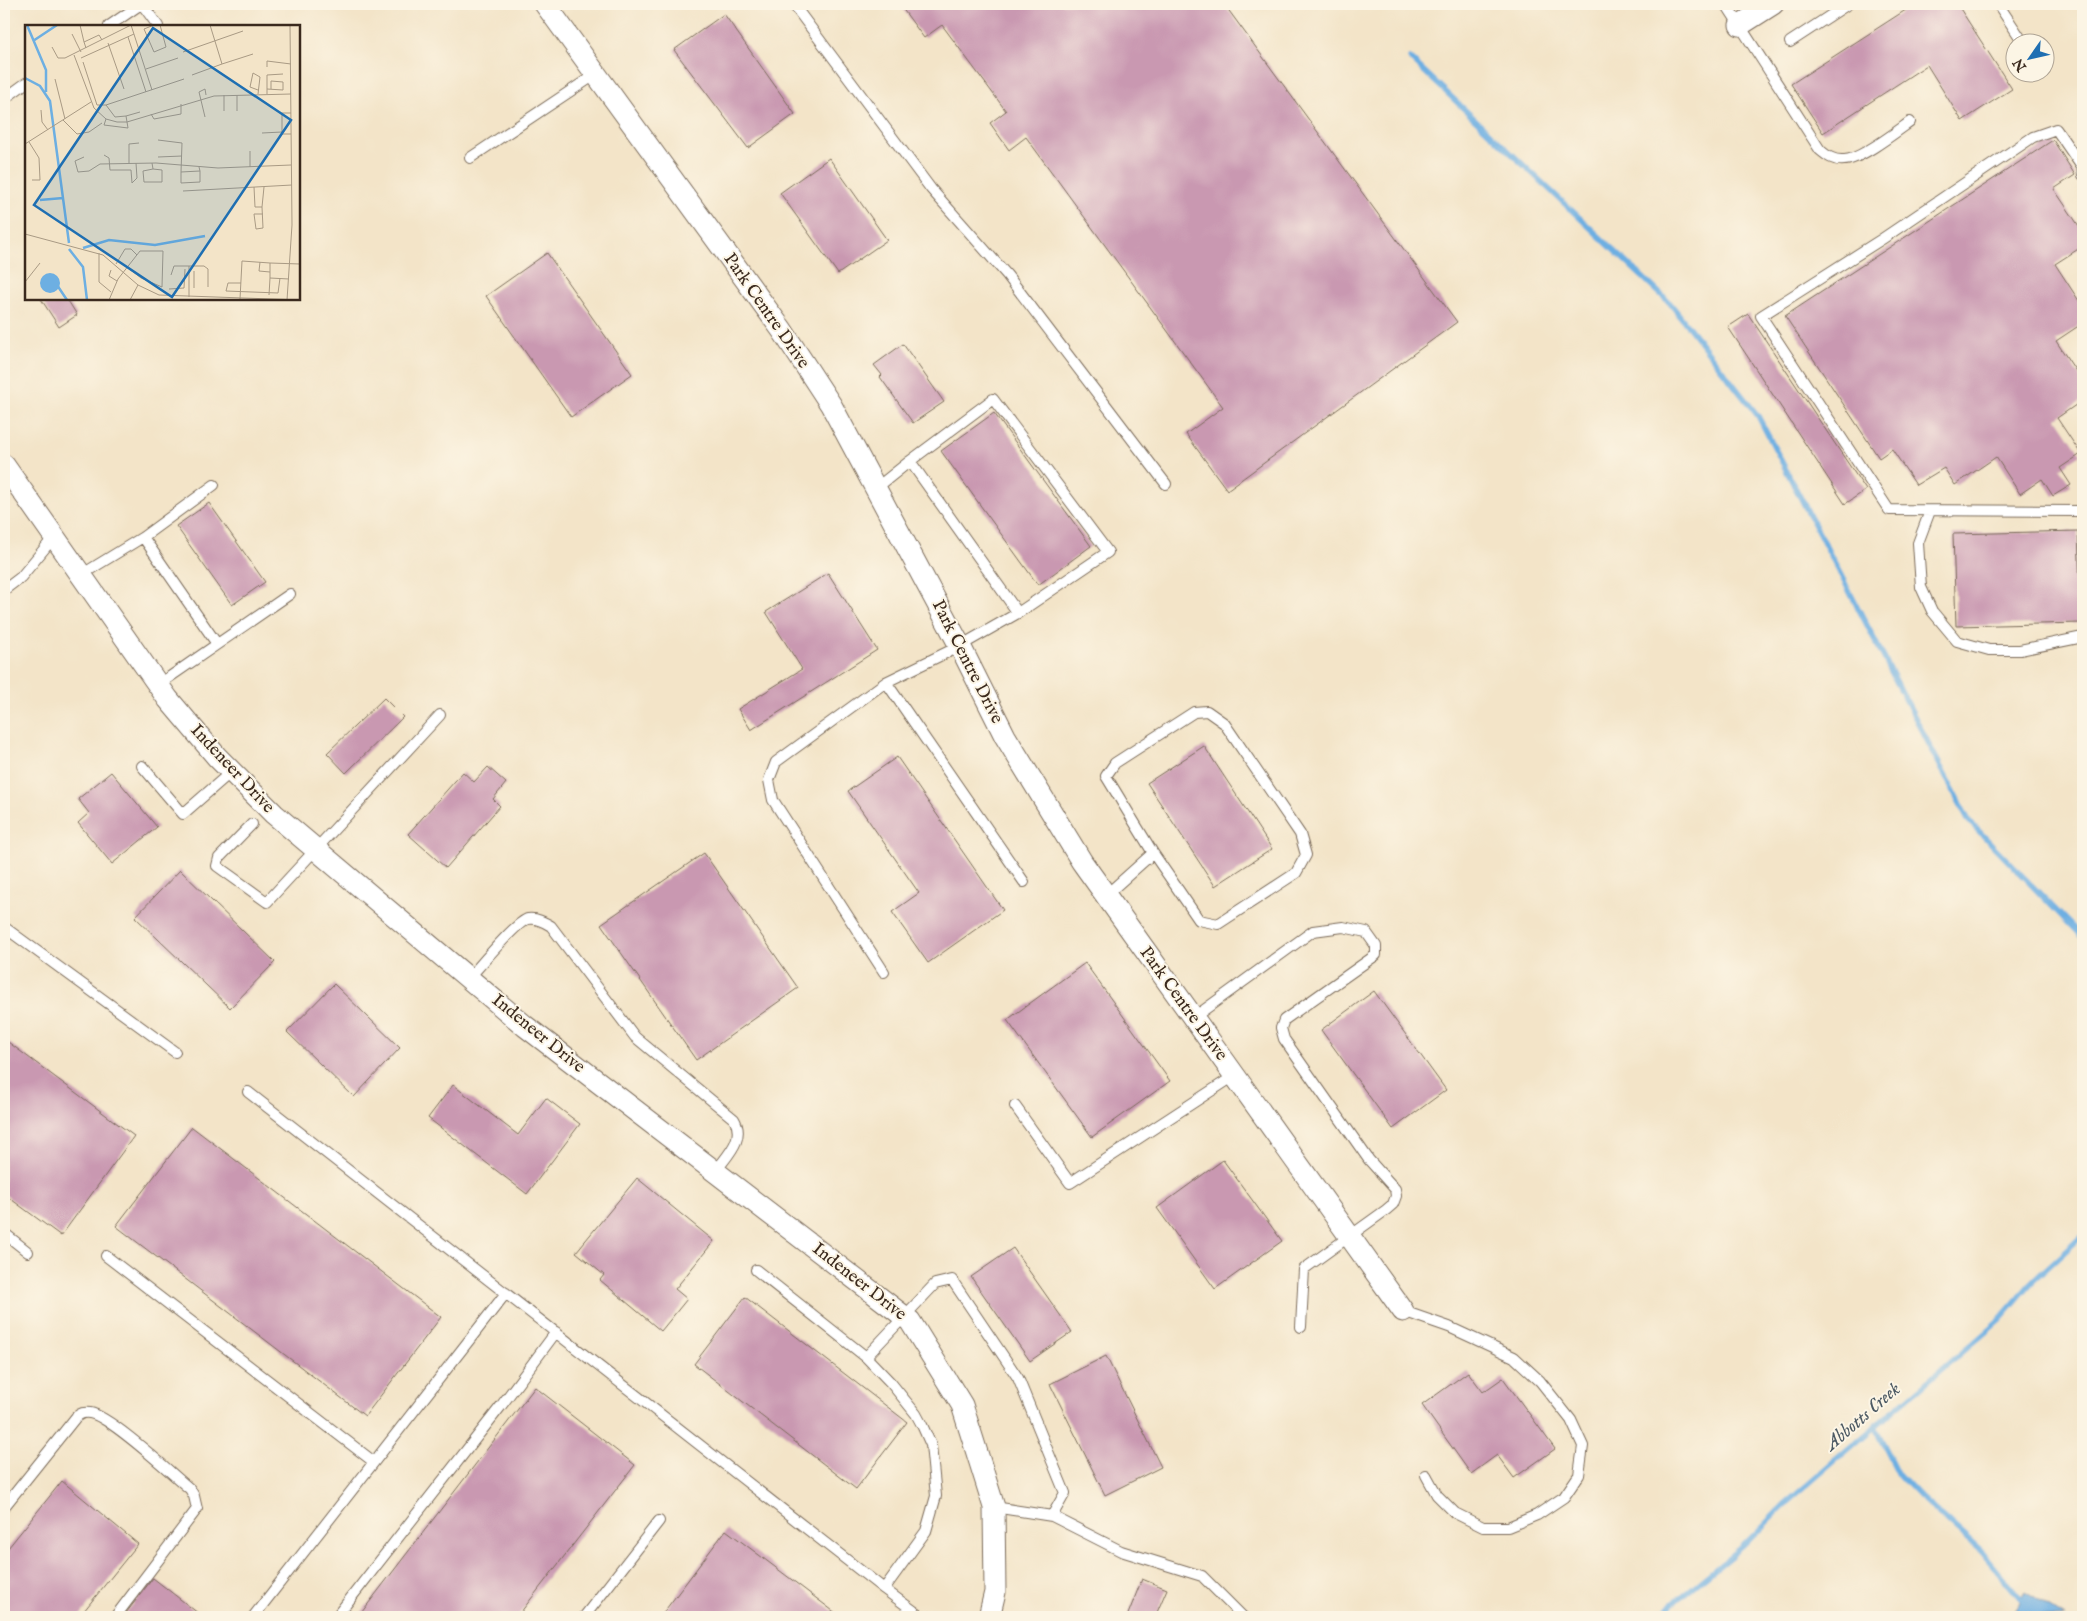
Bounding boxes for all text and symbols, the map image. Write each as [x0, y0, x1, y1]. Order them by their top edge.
inset map [25, 25, 300, 300]
north arrow [2004, 32, 2054, 82]
text: N [2009, 55, 2031, 76]
street label: Park Centre Drive [718, 249, 814, 373]
street label: Park Centre Drive [926, 596, 1008, 728]
street label: Indeneer Drive [185, 720, 279, 818]
street label: Park Centre Drive [1134, 942, 1232, 1066]
street label: Indeneer Drive [487, 989, 589, 1079]
street label: Indeneer Drive [807, 1238, 911, 1326]
water label: Abbotts Creek [1819, 1377, 1906, 1458]

